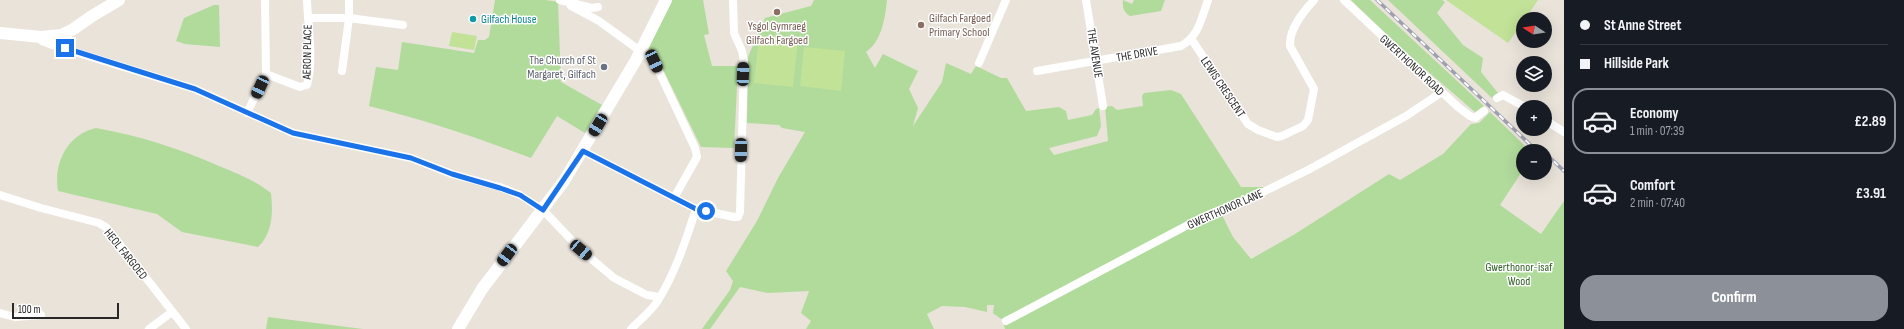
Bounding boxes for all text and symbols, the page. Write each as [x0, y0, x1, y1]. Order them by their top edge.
marker: Ysgol Gymraeg Gilfach Fargoed [772, 7, 782, 17]
place label: Gilfach Fargoed Primary School [929, 11, 991, 40]
place label: Gilfach House [481, 12, 537, 27]
north arrow [1516, 12, 1552, 48]
map controls [1516, 12, 1552, 180]
marker: Gilfach House [468, 14, 478, 24]
text: St Anne Street [1604, 16, 1681, 35]
place label: Ysgol Gymraeg Gilfach Fargoed [746, 19, 808, 48]
marker: Gilfach Fargoed Primary School [916, 20, 926, 30]
street label: AERON PLACE [300, 24, 315, 81]
street label: THE AVENUE [1083, 27, 1106, 79]
street label: GWERTHONOR ROAD [1376, 32, 1447, 99]
route end [56, 39, 74, 57]
street label: THE DRIVE [1115, 43, 1159, 66]
car [643, 48, 665, 74]
place label: The Church of St Margaret, Gilfach [527, 53, 596, 82]
street label: LEWIS CRESCENT [1197, 54, 1248, 121]
text: Hillside Park [1604, 54, 1669, 73]
button: layers [1516, 56, 1552, 92]
marker: The Church of St Margaret, Gilfach [599, 62, 609, 72]
car [737, 62, 749, 86]
car [249, 74, 271, 100]
button: + [1516, 100, 1552, 136]
icon: car [1582, 103, 1618, 139]
text: Economy [1630, 104, 1679, 123]
car [587, 112, 609, 138]
text: £2.89 [1854, 112, 1886, 131]
text: 1 min · 07:39 [1630, 123, 1684, 139]
car [735, 138, 747, 162]
button: − [1516, 144, 1552, 180]
icon: car [1582, 175, 1618, 211]
text: Comfort [1630, 176, 1675, 195]
text: £3.91 [1855, 184, 1886, 203]
street label: GWERTHONOR LANE [1185, 186, 1265, 233]
text: 2 min · 07:40 [1630, 195, 1685, 211]
route start [697, 202, 715, 220]
street label: HEOL FARGOED [101, 226, 151, 283]
car [568, 238, 594, 262]
car [495, 242, 519, 268]
park label: Gwerthonor-isaf Wood [1485, 260, 1553, 289]
button: Confirm [1580, 275, 1888, 321]
scale bar [12, 301, 119, 320]
text: 100 m [18, 303, 40, 316]

